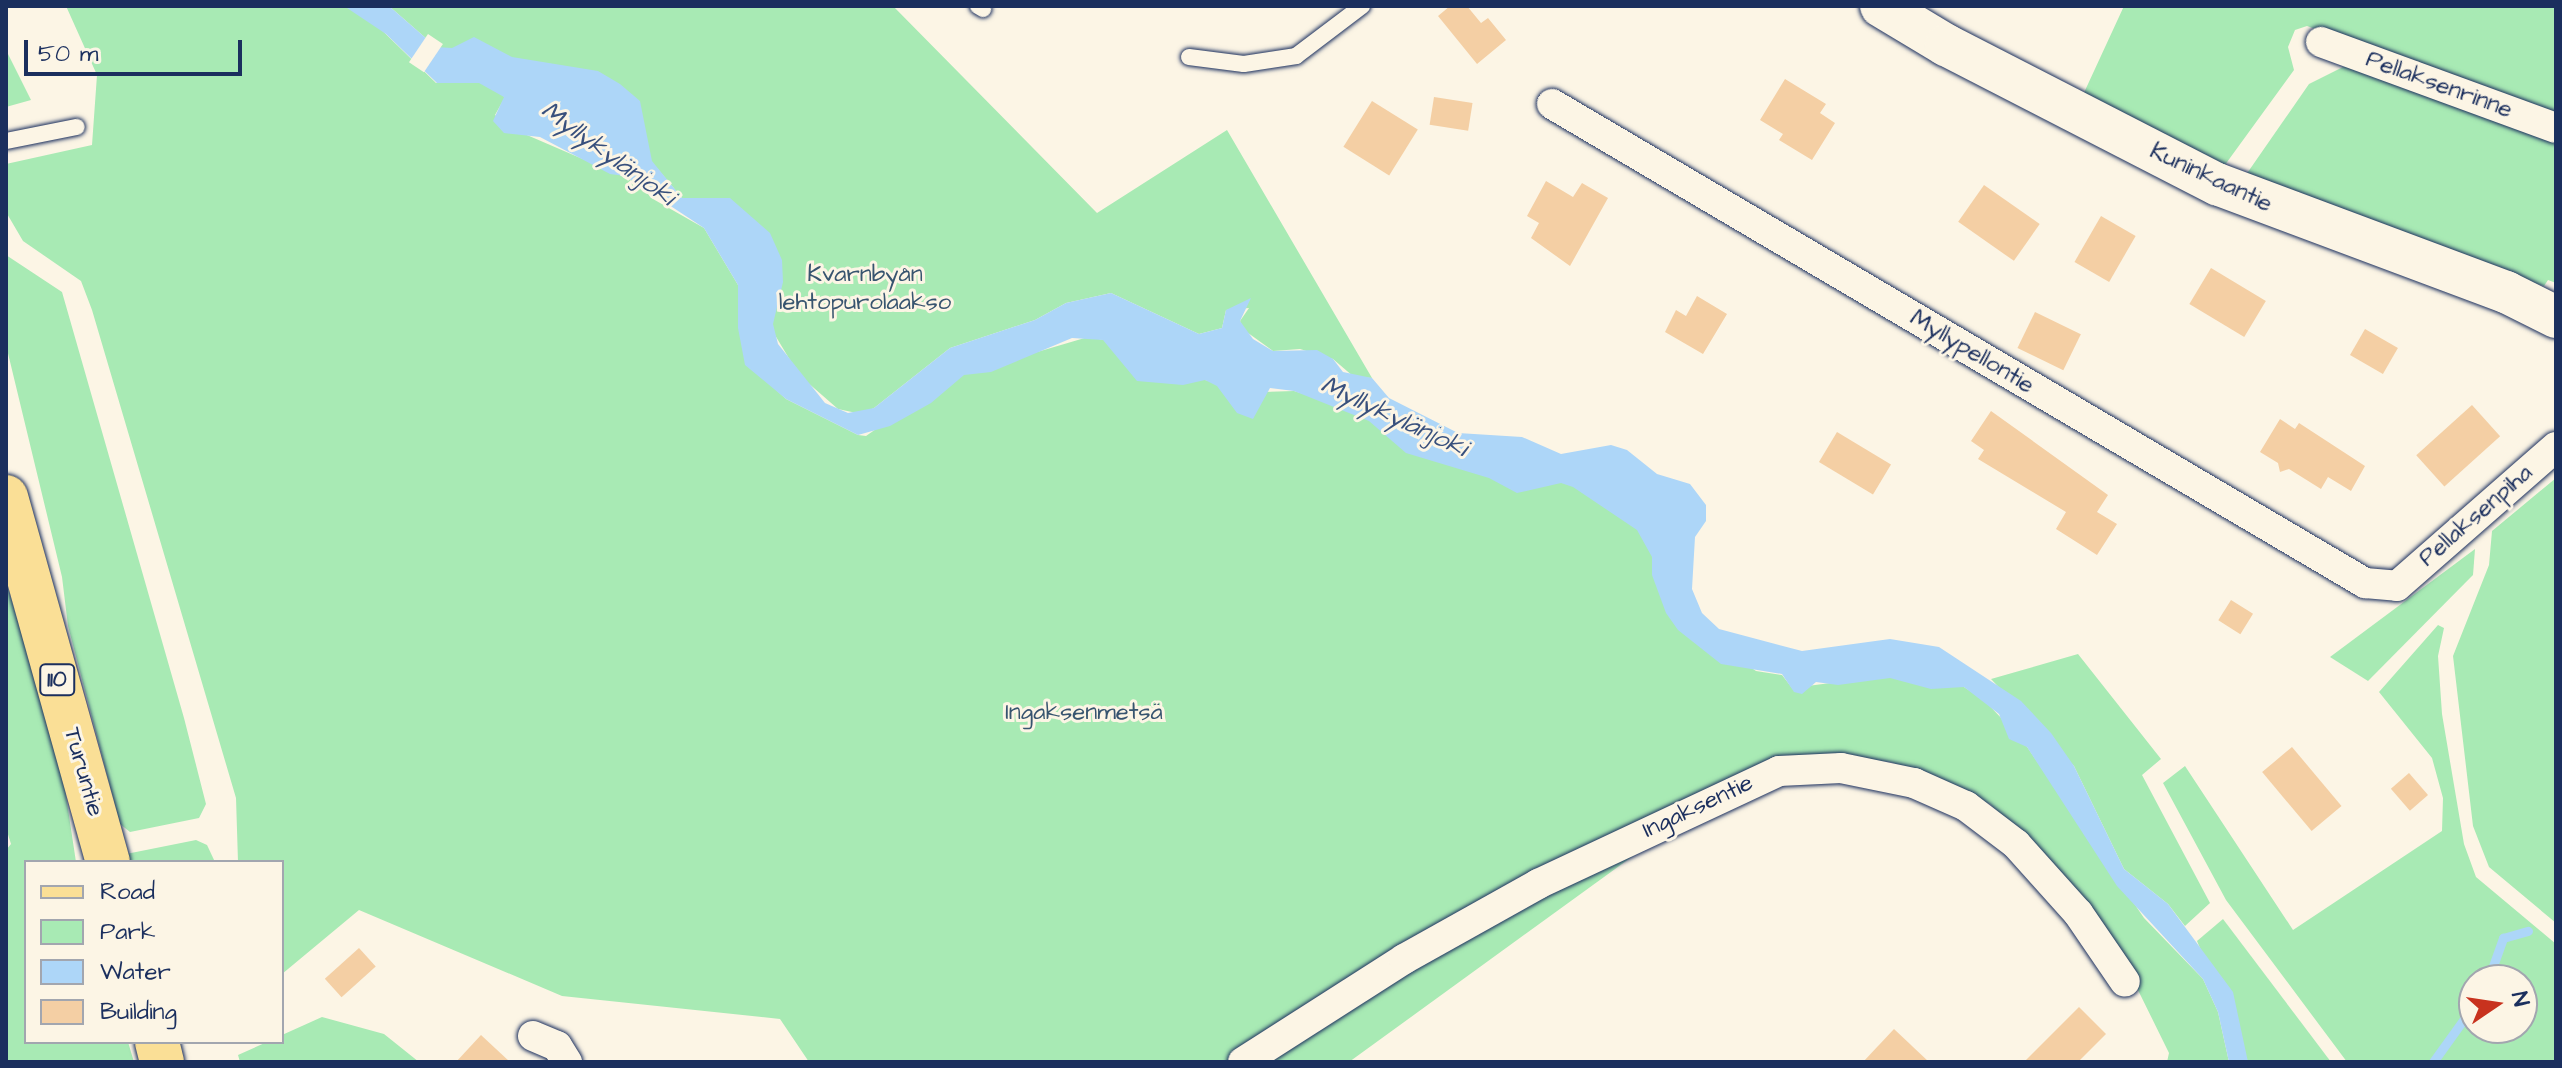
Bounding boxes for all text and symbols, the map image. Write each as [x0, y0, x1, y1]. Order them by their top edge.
scale bar [28, 24, 246, 74]
text: 50 m [38, 37, 98, 71]
street label: Pellaksenrinne [2362, 45, 2516, 125]
water label: Myllykylänjoki [535, 95, 681, 213]
street label: Kuninkaantie [2145, 137, 2277, 219]
park label: Kvarnbyån lehtopurolaakso [779, 261, 951, 317]
street label: Myllypellontie [1905, 304, 2039, 400]
water label: Myllykylänjoki [1316, 369, 1472, 465]
street label: Pellaksenpiha [2413, 459, 2539, 573]
road number: 110 [39, 662, 75, 698]
park label: Ingaksenmetsä [1005, 699, 1163, 727]
street label: Turuntie [57, 724, 109, 820]
street label: Ingaksentie [1638, 769, 1758, 845]
legend [24, 860, 284, 1044]
text: Road [100, 875, 155, 909]
text: Park [100, 915, 156, 949]
text: Water [100, 955, 171, 989]
north arrow [2458, 964, 2538, 1044]
text: N [2503, 989, 2537, 1009]
text: Building [100, 995, 177, 1029]

